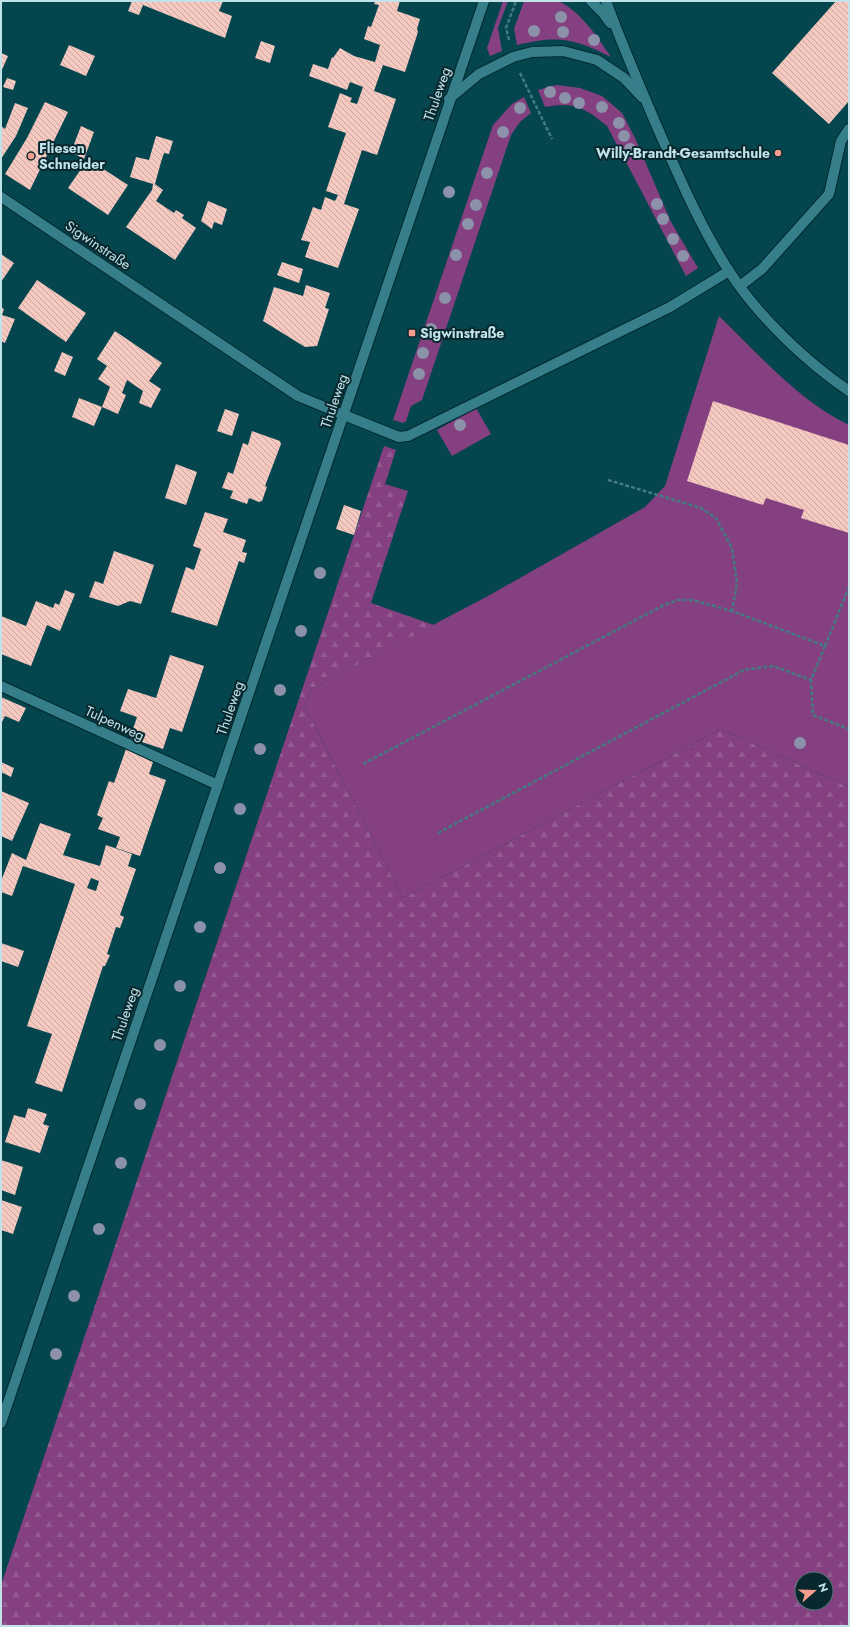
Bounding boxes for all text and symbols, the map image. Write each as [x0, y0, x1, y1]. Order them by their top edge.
street label: Thuleweg [418, 64, 456, 124]
place label: Fliesen Schneider [39, 138, 105, 174]
place label: Willy-Brandt-Gesamtschule [596, 143, 770, 163]
marker: Willy-Brandt-Gesamtschule [773, 148, 783, 158]
marker: Fliesen Schneider [26, 151, 36, 161]
street label: Sigwinstraße [61, 216, 135, 274]
place label: Sigwinstraße [420, 323, 504, 343]
marker: Sigwinstraße [407, 328, 417, 338]
street label: Thuleweg [315, 371, 353, 431]
street label: Thuleweg [211, 678, 249, 738]
street label: Tulpenweg [82, 701, 148, 745]
street label: Thuleweg [106, 984, 144, 1044]
north arrow [794, 1571, 834, 1611]
text: N [814, 1581, 832, 1594]

